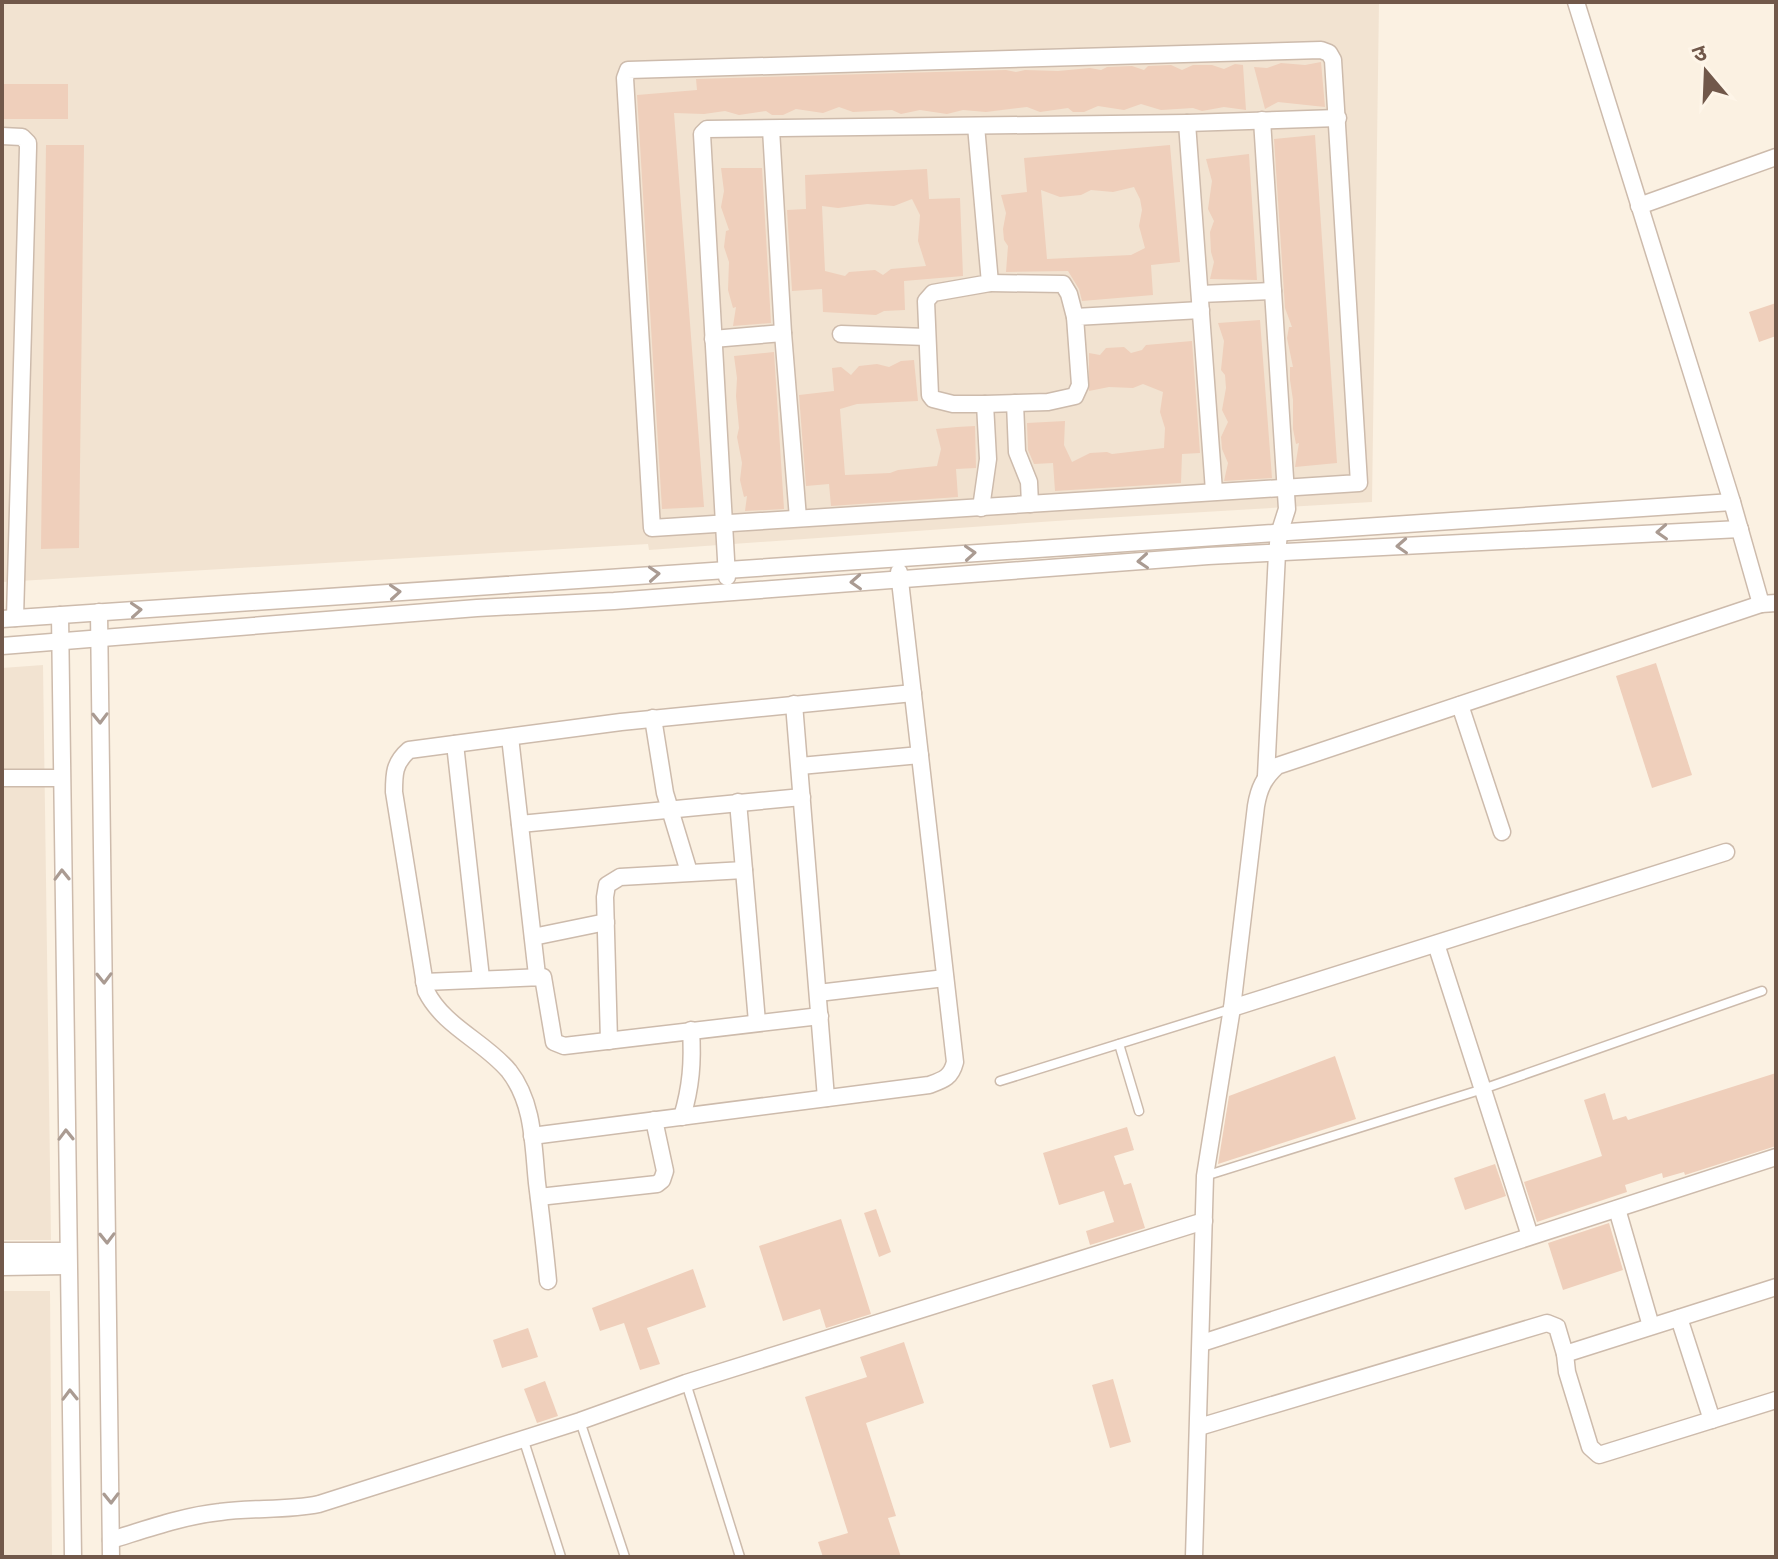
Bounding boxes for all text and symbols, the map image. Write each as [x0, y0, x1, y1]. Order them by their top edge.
north arrow [1666, 32, 1746, 112]
text: उ [1689, 39, 1711, 68]
one-way arrow [1655, 524, 1668, 541]
one-way arrow [1395, 537, 1408, 554]
one-way arrow [964, 545, 977, 562]
one-way arrow [1136, 552, 1149, 569]
one-way arrow [649, 566, 661, 583]
one-way arrow [849, 574, 862, 591]
one-way arrow [389, 584, 402, 601]
one-way arrow [130, 602, 143, 619]
one-way arrow [91, 712, 109, 725]
one-way arrow [54, 868, 71, 881]
one-way arrow [95, 972, 112, 985]
one-way arrow [57, 1128, 74, 1141]
one-way arrow [98, 1232, 116, 1245]
one-way arrow [61, 1388, 79, 1401]
one-way arrow [102, 1492, 119, 1505]

